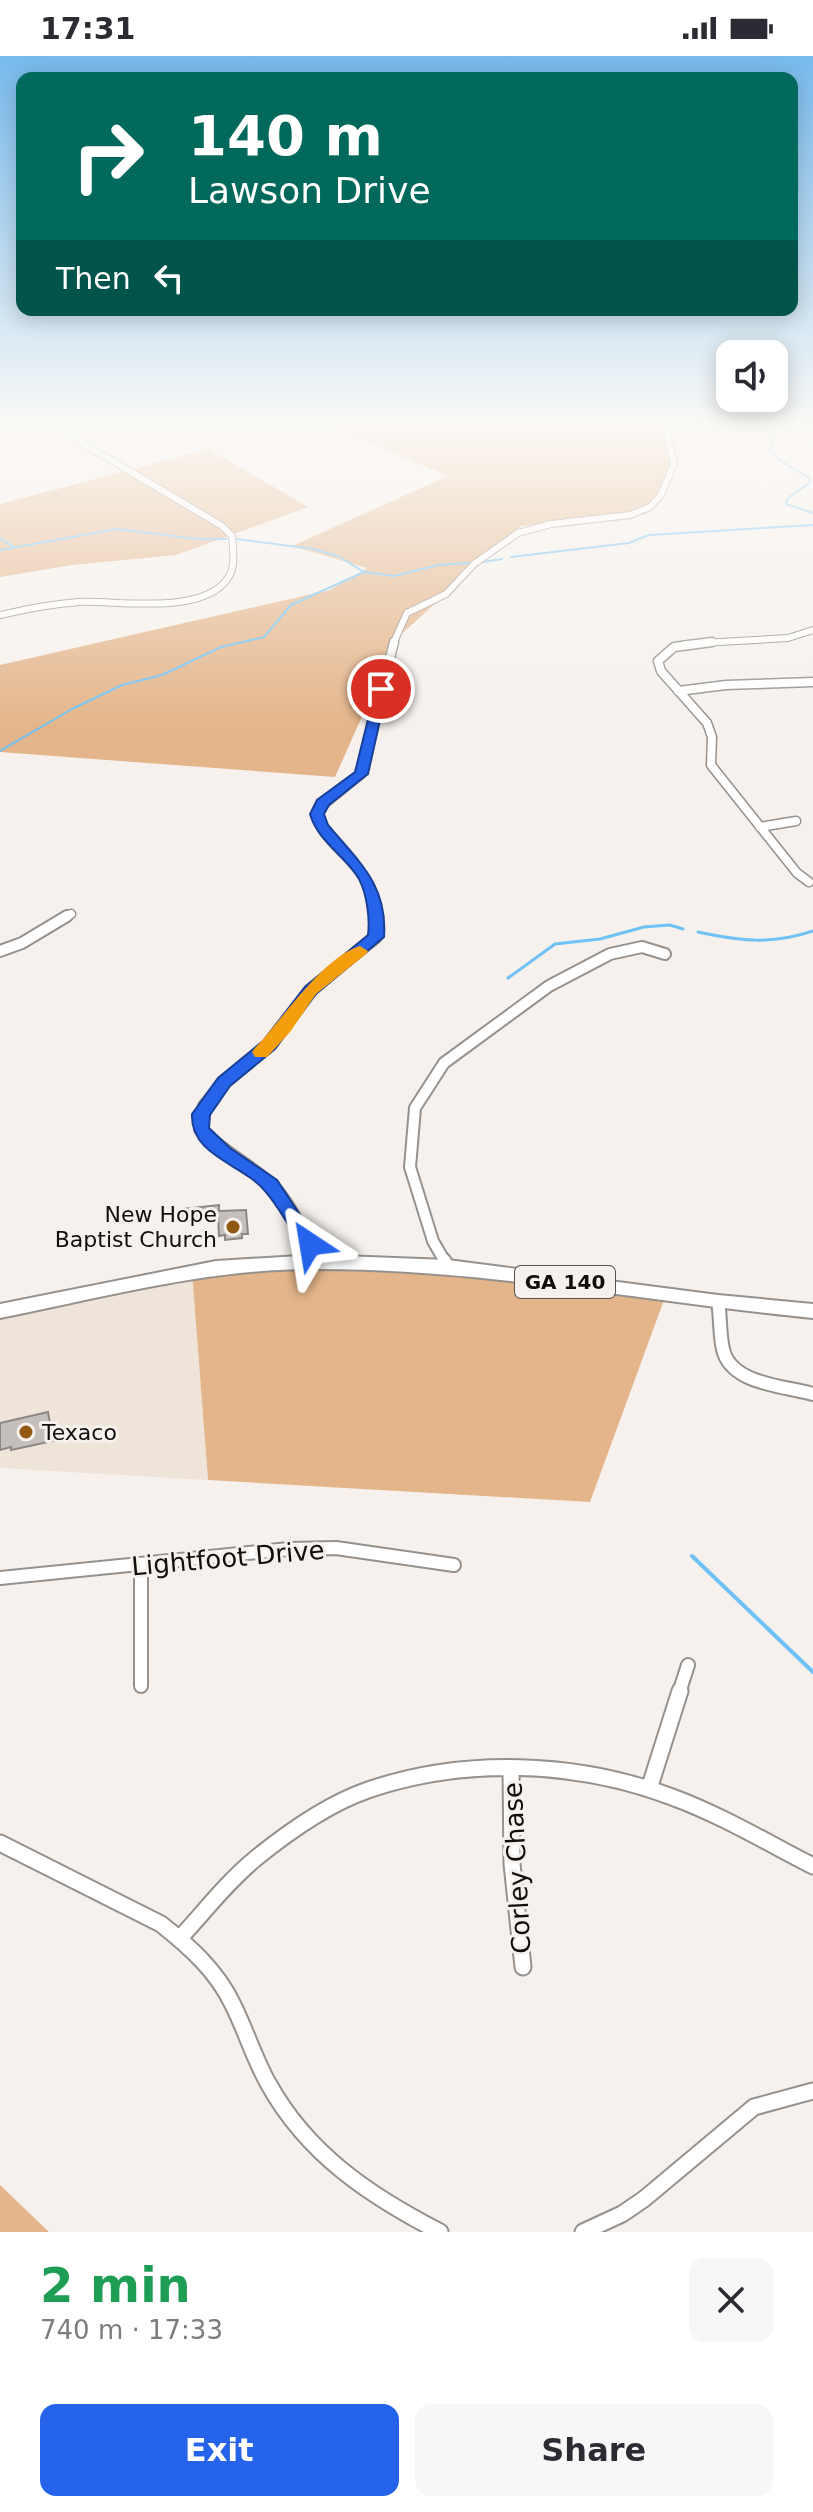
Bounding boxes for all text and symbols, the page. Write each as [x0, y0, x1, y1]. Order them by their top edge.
text: 17:31 [40, 11, 136, 46]
text: 140 m [188, 103, 383, 168]
icon: right [56, 104, 160, 208]
text: Lawson Drive [188, 170, 431, 211]
icon: left [147, 256, 191, 300]
text: Then [56, 261, 131, 296]
map controls [716, 340, 788, 412]
button: sound [716, 340, 788, 412]
pin [347, 655, 415, 723]
icon: arrive [359, 667, 403, 711]
place label: New Hope Baptist Church [55, 1202, 217, 1252]
position arrow [268, 1202, 352, 1286]
marker: New Hope Baptist Church [224, 1218, 242, 1236]
road number: GA 140 [515, 1266, 615, 1298]
place label: Texaco [41, 1420, 117, 1445]
marker: Texaco [17, 1423, 35, 1441]
street label: Lightfoot Drive [130, 1535, 326, 1581]
street label: Corley Chase [498, 1781, 536, 1955]
text: 2 min [40, 2257, 191, 2313]
button: close [689, 2258, 773, 2342]
text: 740 m · 17:33 [40, 2315, 223, 2345]
button: Exit [40, 2404, 399, 2496]
button: Share [415, 2404, 773, 2496]

